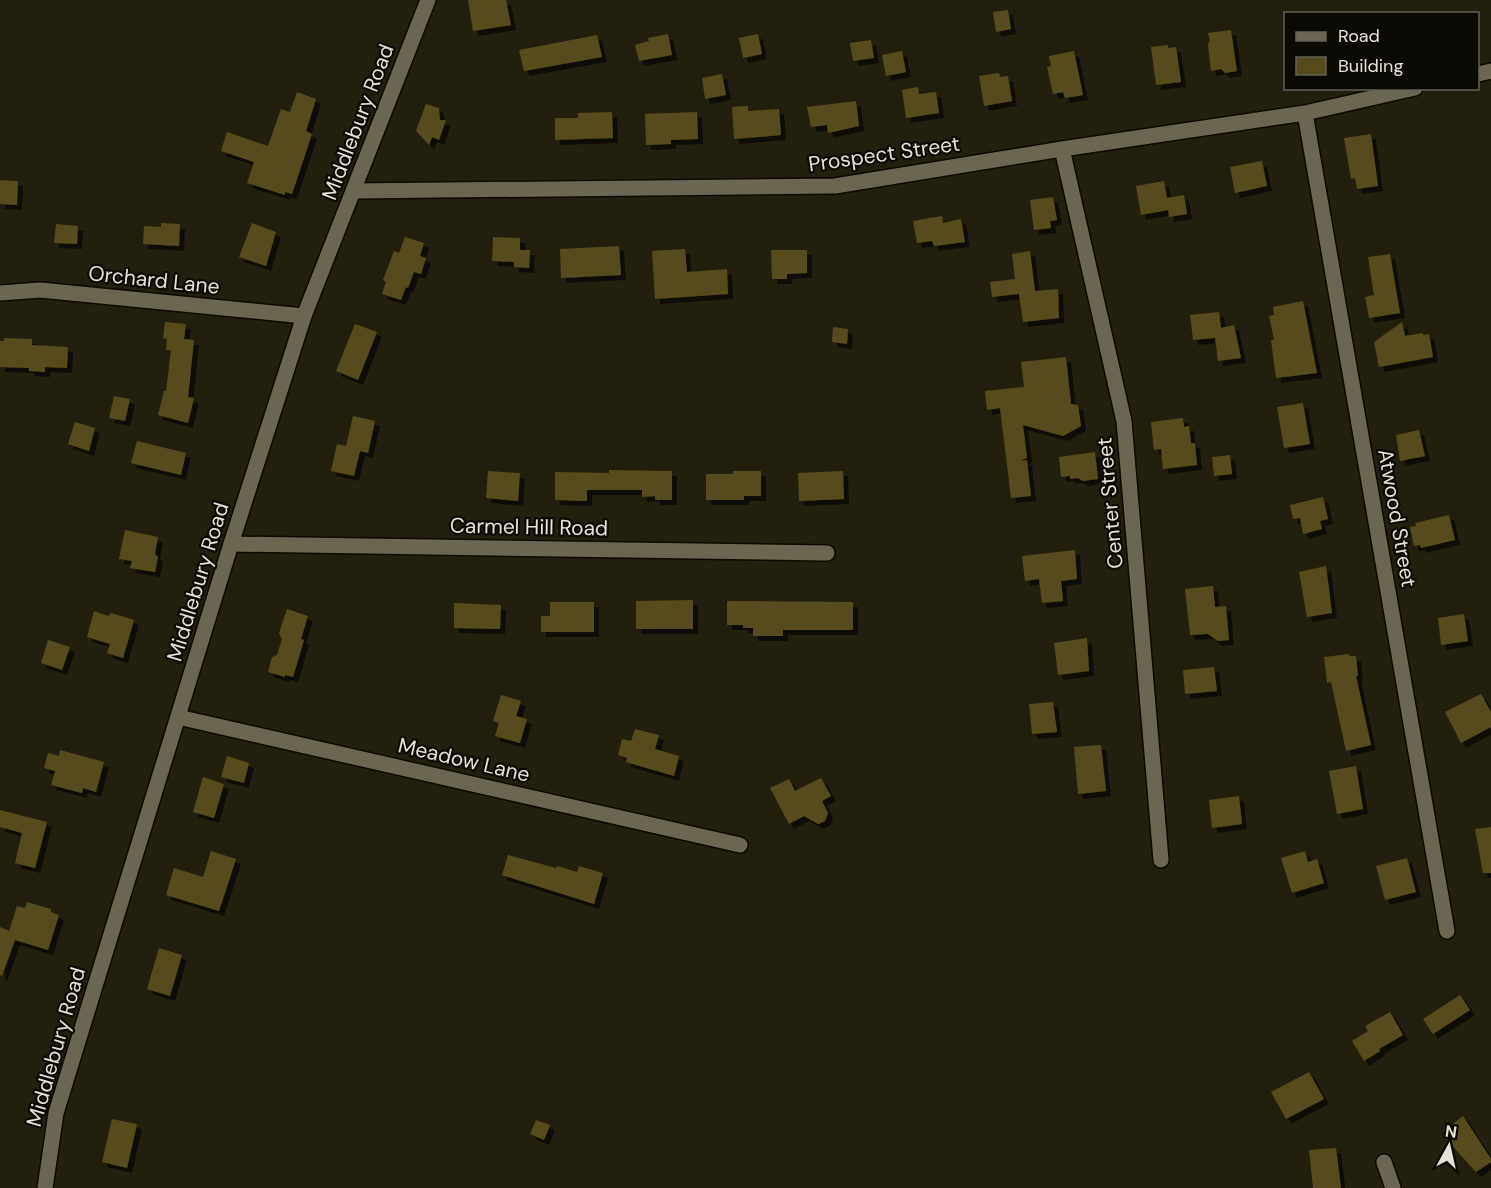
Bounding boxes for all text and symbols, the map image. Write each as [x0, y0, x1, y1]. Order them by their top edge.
legend [1284, 12, 1479, 90]
text: Road [1338, 24, 1380, 48]
street label: Middlebury Road [315, 40, 401, 204]
text: Building [1338, 54, 1403, 78]
street label: Prospect Street [806, 130, 962, 178]
street label: Orchard Lane [87, 259, 221, 301]
street label: Center Street [1090, 436, 1130, 570]
street label: Atwood Street [1371, 447, 1423, 589]
street label: Middlebury Road [161, 499, 235, 665]
street label: Carmel Hill Road [450, 512, 608, 542]
street label: Meadow Lane [395, 731, 533, 789]
street label: Middlebury Road [20, 964, 92, 1130]
north arrow [1419, 1116, 1479, 1176]
text: N [1444, 1120, 1458, 1143]

